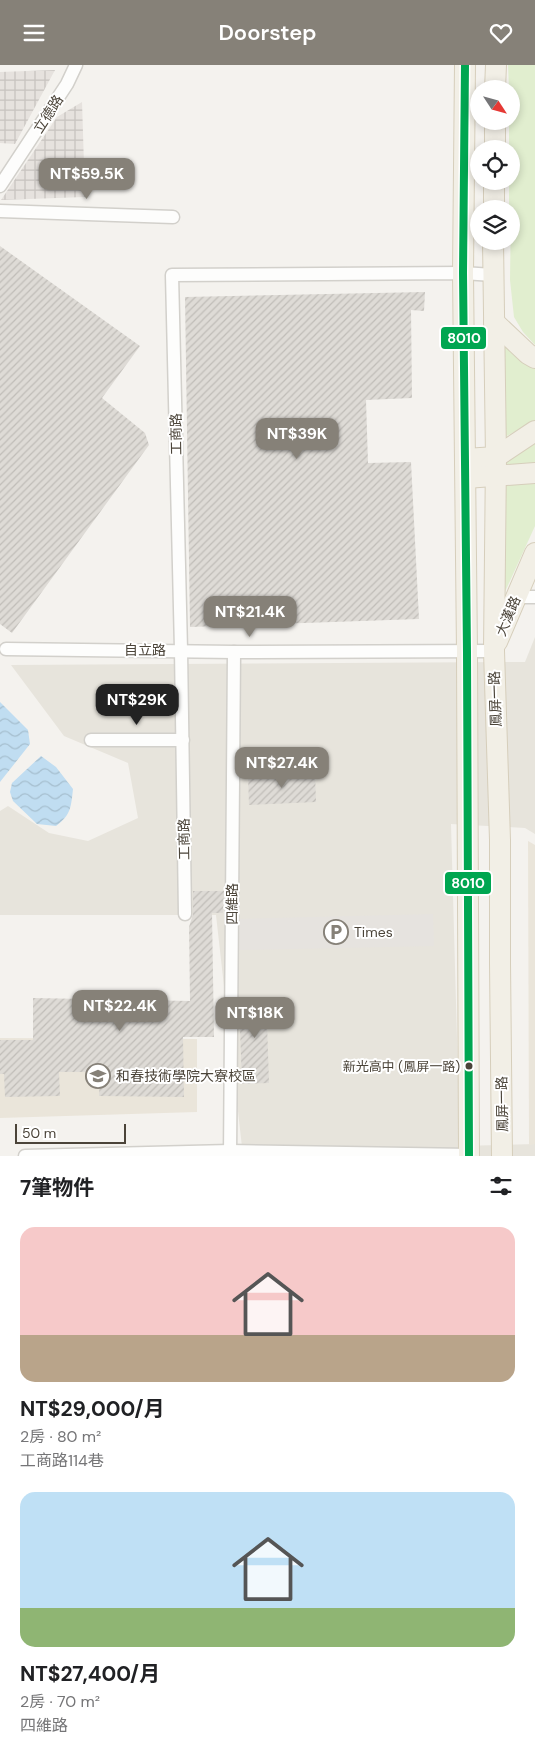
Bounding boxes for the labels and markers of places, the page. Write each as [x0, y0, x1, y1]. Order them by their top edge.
pin: NT$59.5K [35, 157, 139, 200]
pin: NT$39K [256, 417, 338, 460]
pin: NT$21.4K [198, 595, 302, 638]
pin: NT$29K [96, 683, 178, 726]
pin: NT$27.4K [230, 747, 334, 789]
parking icon: Times [323, 919, 349, 945]
place label: Times [354, 923, 393, 941]
pin: NT$22.4K [68, 989, 172, 1032]
pin: NT$18K [214, 997, 296, 1039]
place label: 新光高中 (鳳屏一路) [343, 1058, 460, 1075]
marker: 新光高中 (鳳屏一路) [464, 1061, 474, 1071]
school or university icon: 和春技術學院大寮校區 [85, 1063, 111, 1089]
place label: 和春技術學院大寮校區 [116, 1067, 256, 1085]

